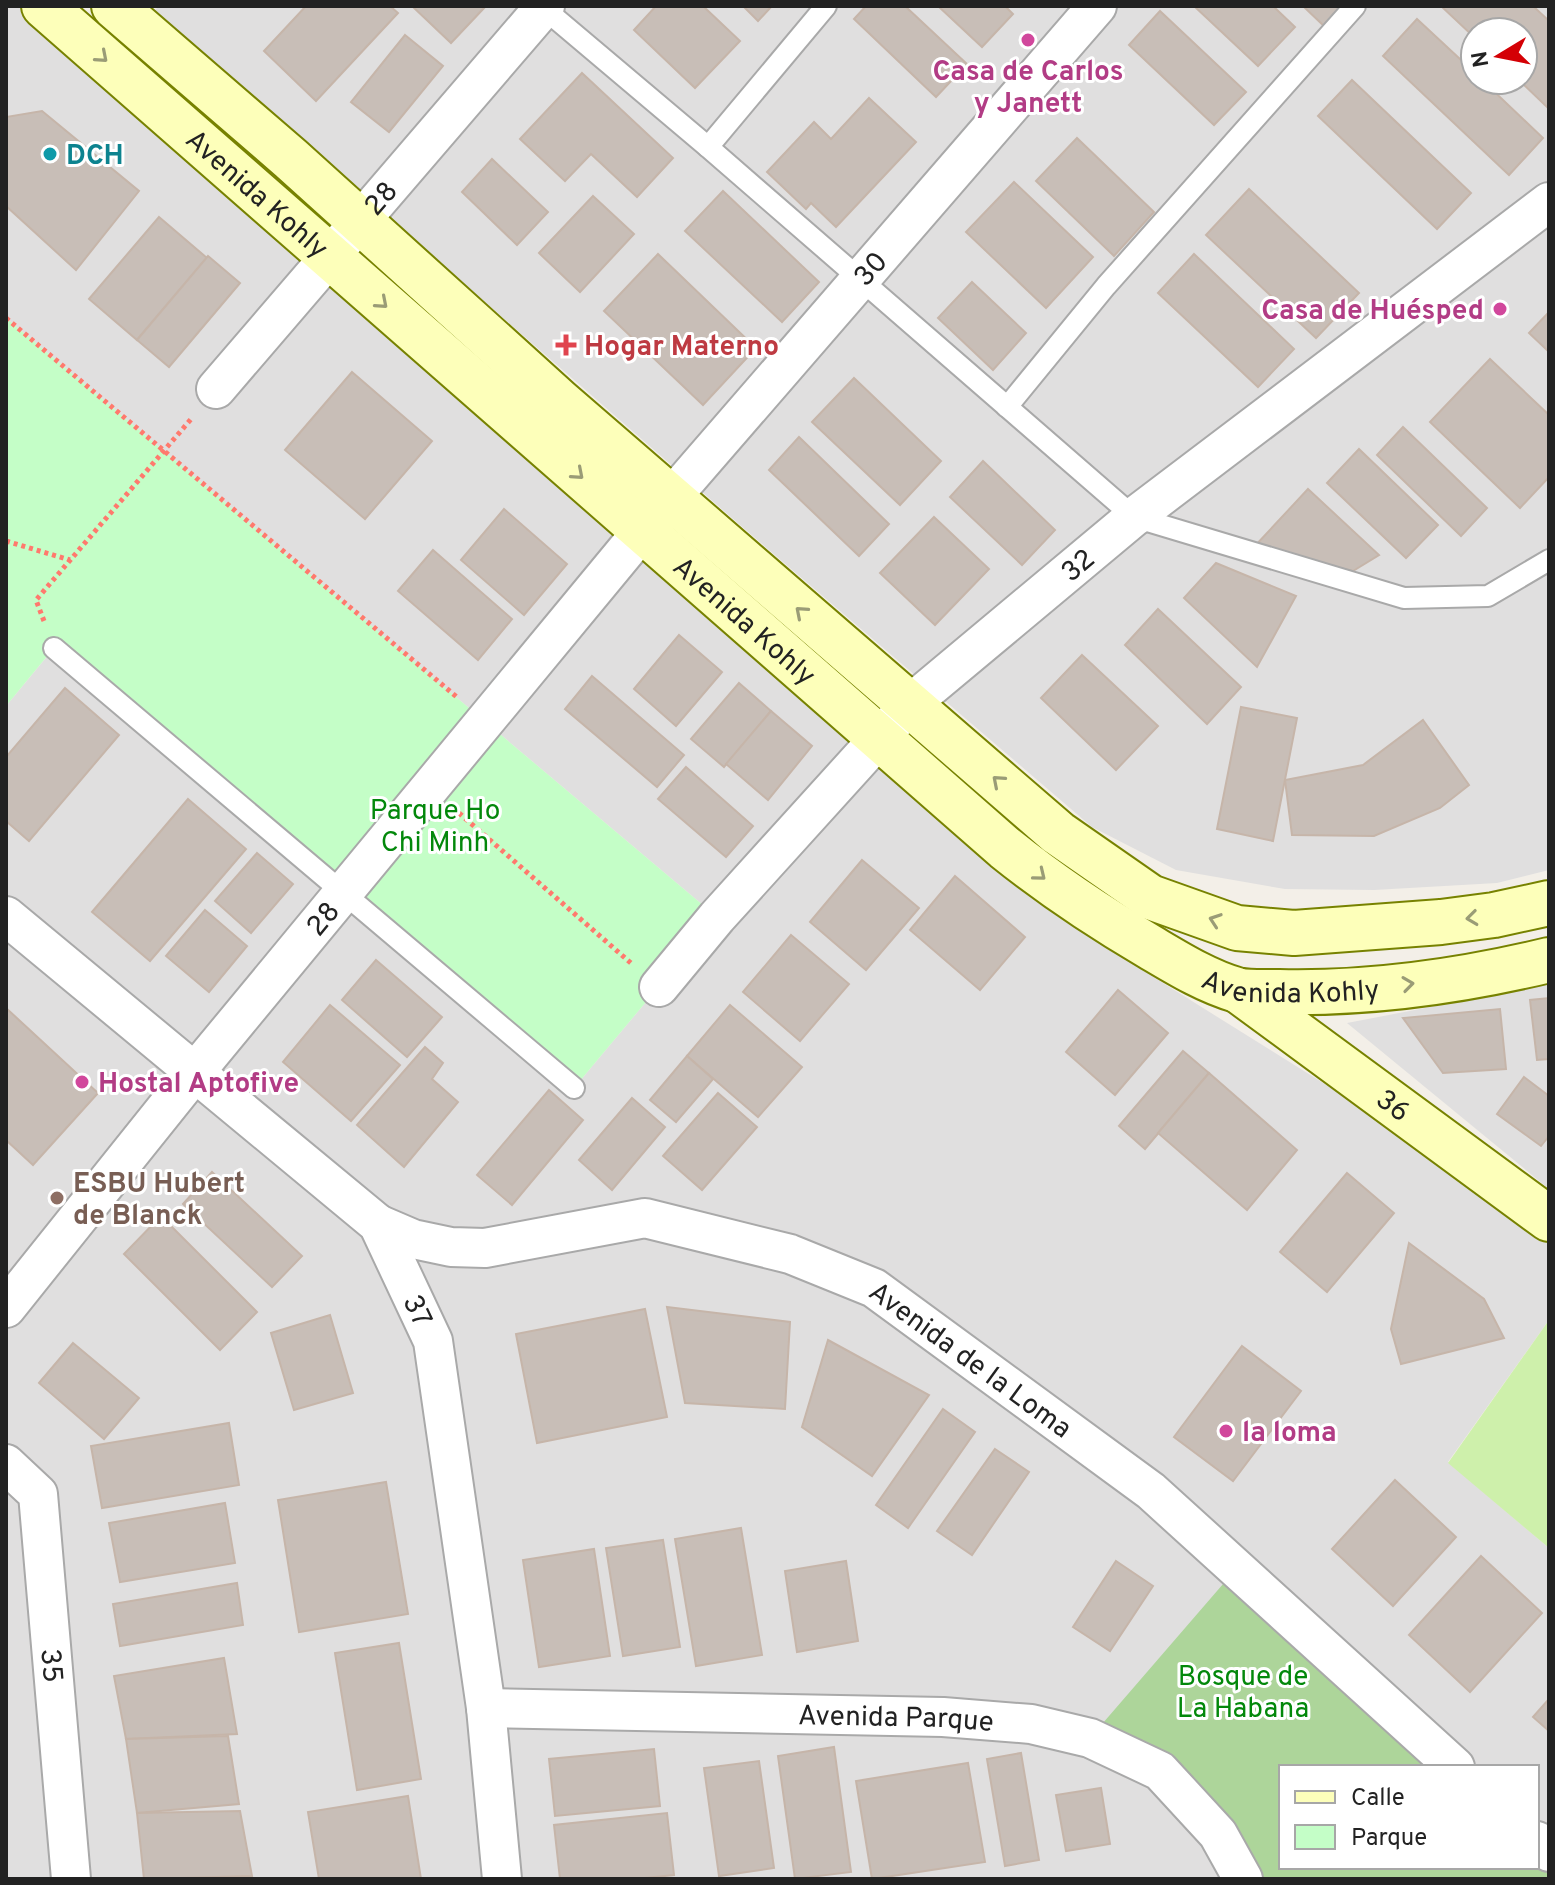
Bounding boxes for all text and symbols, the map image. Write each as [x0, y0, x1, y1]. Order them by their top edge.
north arrow [1459, 16, 1539, 96]
marker: Casa de Carlos y Janett [1019, 31, 1037, 49]
one-way arrow [93, 48, 108, 62]
text: N [1467, 49, 1496, 69]
place label: Casa de Carlos y Janett [932, 55, 1124, 123]
street label: Avenida Kohly [177, 123, 335, 268]
place label: DCH [66, 139, 124, 175]
marker: DCH [41, 145, 59, 163]
street label: 28 [358, 175, 407, 225]
street label: 30 [847, 245, 897, 295]
one-way arrow [373, 293, 388, 308]
place label: Casa de Huésped [1261, 294, 1484, 330]
marker: Casa de Huésped [1491, 300, 1509, 318]
place label: Hogar Materno [584, 330, 779, 366]
marker: Hogar Materno [555, 334, 577, 356]
one-way arrow [569, 464, 584, 478]
street label: 32 [1055, 542, 1103, 591]
street label: Avenida Kohly [664, 550, 822, 695]
one-way arrow [795, 607, 810, 622]
one-way arrow [993, 776, 1008, 791]
park label: Parque Ho Chi Minh [370, 794, 500, 862]
one-way arrow [1031, 866, 1046, 880]
street label: 28 [300, 895, 349, 945]
one-way arrow [1466, 909, 1479, 926]
one-way arrow [1208, 914, 1222, 930]
street label: Avenida Kohly [1195, 963, 1381, 1013]
one-way arrow [1401, 976, 1414, 993]
place label: Hostal Aptofive [98, 1067, 299, 1103]
marker: Hostal Aptofive [73, 1073, 91, 1091]
street label: 36 [1368, 1083, 1416, 1132]
place label: ESBU Hubert de Blanck [73, 1167, 245, 1235]
marker: ESBU Hubert de Blanck [48, 1189, 66, 1207]
street label: Avenida de la Loma [861, 1275, 1078, 1448]
street label: 37 [393, 1290, 439, 1333]
place label: la loma [1242, 1416, 1337, 1452]
marker: la loma [1217, 1422, 1235, 1440]
street label: 35 [30, 1647, 69, 1684]
park label: Bosque de La Habana [1177, 1660, 1309, 1728]
street label: Avenida Parque [798, 1699, 995, 1742]
legend [1279, 1765, 1539, 1869]
text: Calle [1351, 1784, 1405, 1814]
text: Parque [1351, 1824, 1427, 1854]

